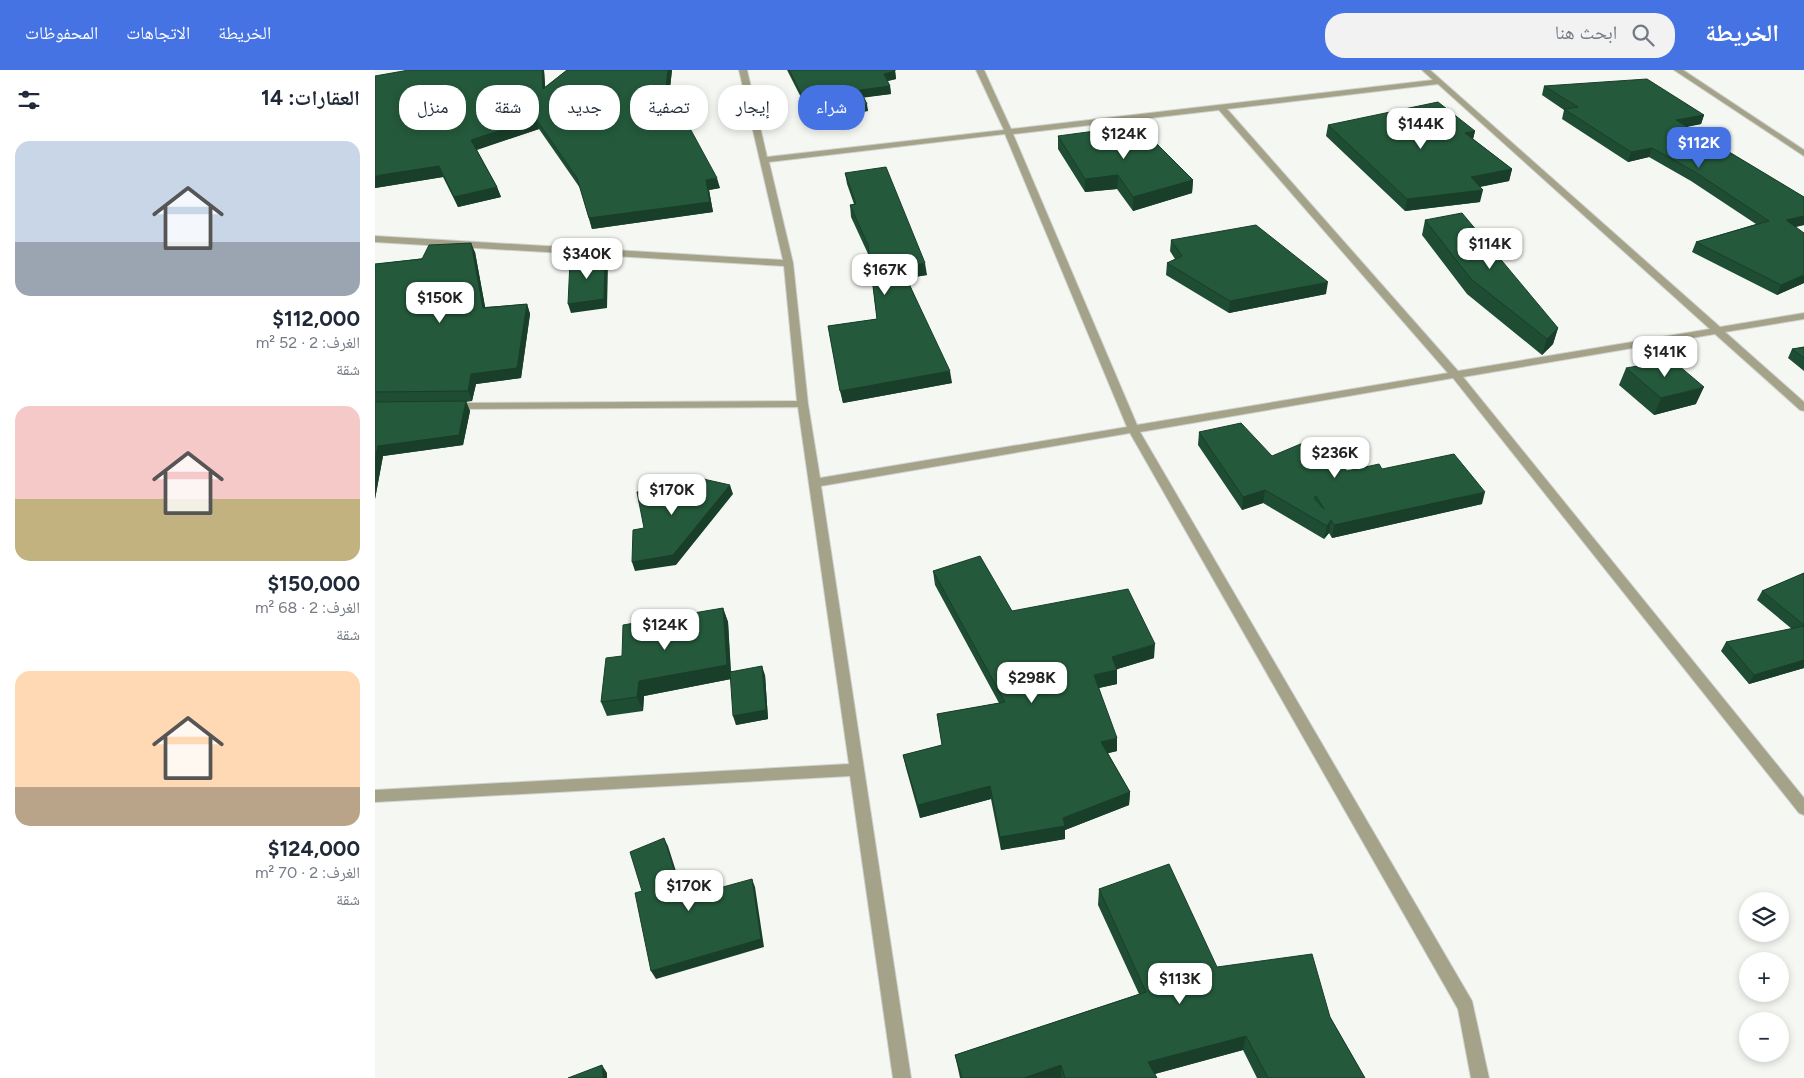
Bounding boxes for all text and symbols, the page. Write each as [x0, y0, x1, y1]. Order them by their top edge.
search box [1325, 13, 1675, 58]
text: الخريطة [1705, 18, 1779, 47]
text: ابحث هنا [1555, 21, 1617, 44]
icon: search [1629, 21, 1657, 49]
text: المحفوظات [25, 22, 98, 44]
text: الاتجاهات [126, 22, 190, 44]
text: الخريطة [218, 22, 271, 44]
text: العقارات: 14 [261, 85, 360, 110]
chip: منزل [399, 85, 466, 130]
chip: شقة [476, 85, 539, 130]
chip: جديد [549, 85, 620, 130]
chip: تصفية [630, 85, 708, 130]
chip: إيجار [718, 85, 788, 130]
chip: شراء [798, 85, 865, 130]
icon: filters [15, 86, 43, 114]
pin: $144K [1386, 108, 1456, 150]
text: $144K [1398, 114, 1444, 133]
pin: $124K [1089, 118, 1159, 160]
text: $124K [1101, 124, 1147, 143]
pin: $112K [1664, 126, 1734, 169]
text: $112K [1678, 133, 1720, 152]
icon: home [143, 173, 233, 263]
pin: $114K [1455, 228, 1525, 270]
text: $114K [1468, 234, 1512, 253]
pin: $340K [552, 238, 622, 280]
text: $340K [563, 244, 611, 263]
pin: $167K [850, 254, 920, 296]
text: $167K [863, 260, 907, 279]
pin: $150K [405, 282, 475, 324]
text: $150K [417, 288, 463, 307]
text: $112,000 [272, 306, 360, 331]
text: الغرف: 2 · 52 m² [256, 333, 360, 352]
pin: $141K [1630, 336, 1700, 378]
text: $141K [1643, 342, 1687, 361]
text: شقة [336, 360, 360, 379]
pin: $236K [1300, 436, 1370, 479]
icon: home [143, 438, 233, 528]
text: $236K [1312, 443, 1358, 462]
pin: $170K [637, 474, 707, 516]
text: $170K [649, 480, 695, 499]
text: $150,000 [267, 571, 360, 596]
text: الغرف: 2 · 68 m² [255, 598, 360, 617]
pin: $124K [630, 608, 700, 651]
text: $124K [642, 615, 688, 634]
text: شقة [336, 625, 360, 644]
pin: $298K [997, 662, 1067, 704]
text: $298K [1008, 668, 1056, 687]
icon: home [143, 703, 233, 793]
text: $124,000 [268, 836, 360, 861]
text: الغرف: 2 · 70 m² [255, 863, 360, 882]
pin: $170K [654, 870, 724, 912]
text: $170K [666, 876, 712, 895]
text: شقة [336, 890, 360, 909]
map controls [1739, 892, 1789, 1062]
button: layers [1739, 892, 1789, 942]
button: + [1739, 952, 1789, 1002]
pin: $113K [1145, 962, 1215, 1005]
text: $113K [1159, 969, 1201, 988]
button: − [1739, 1012, 1789, 1062]

